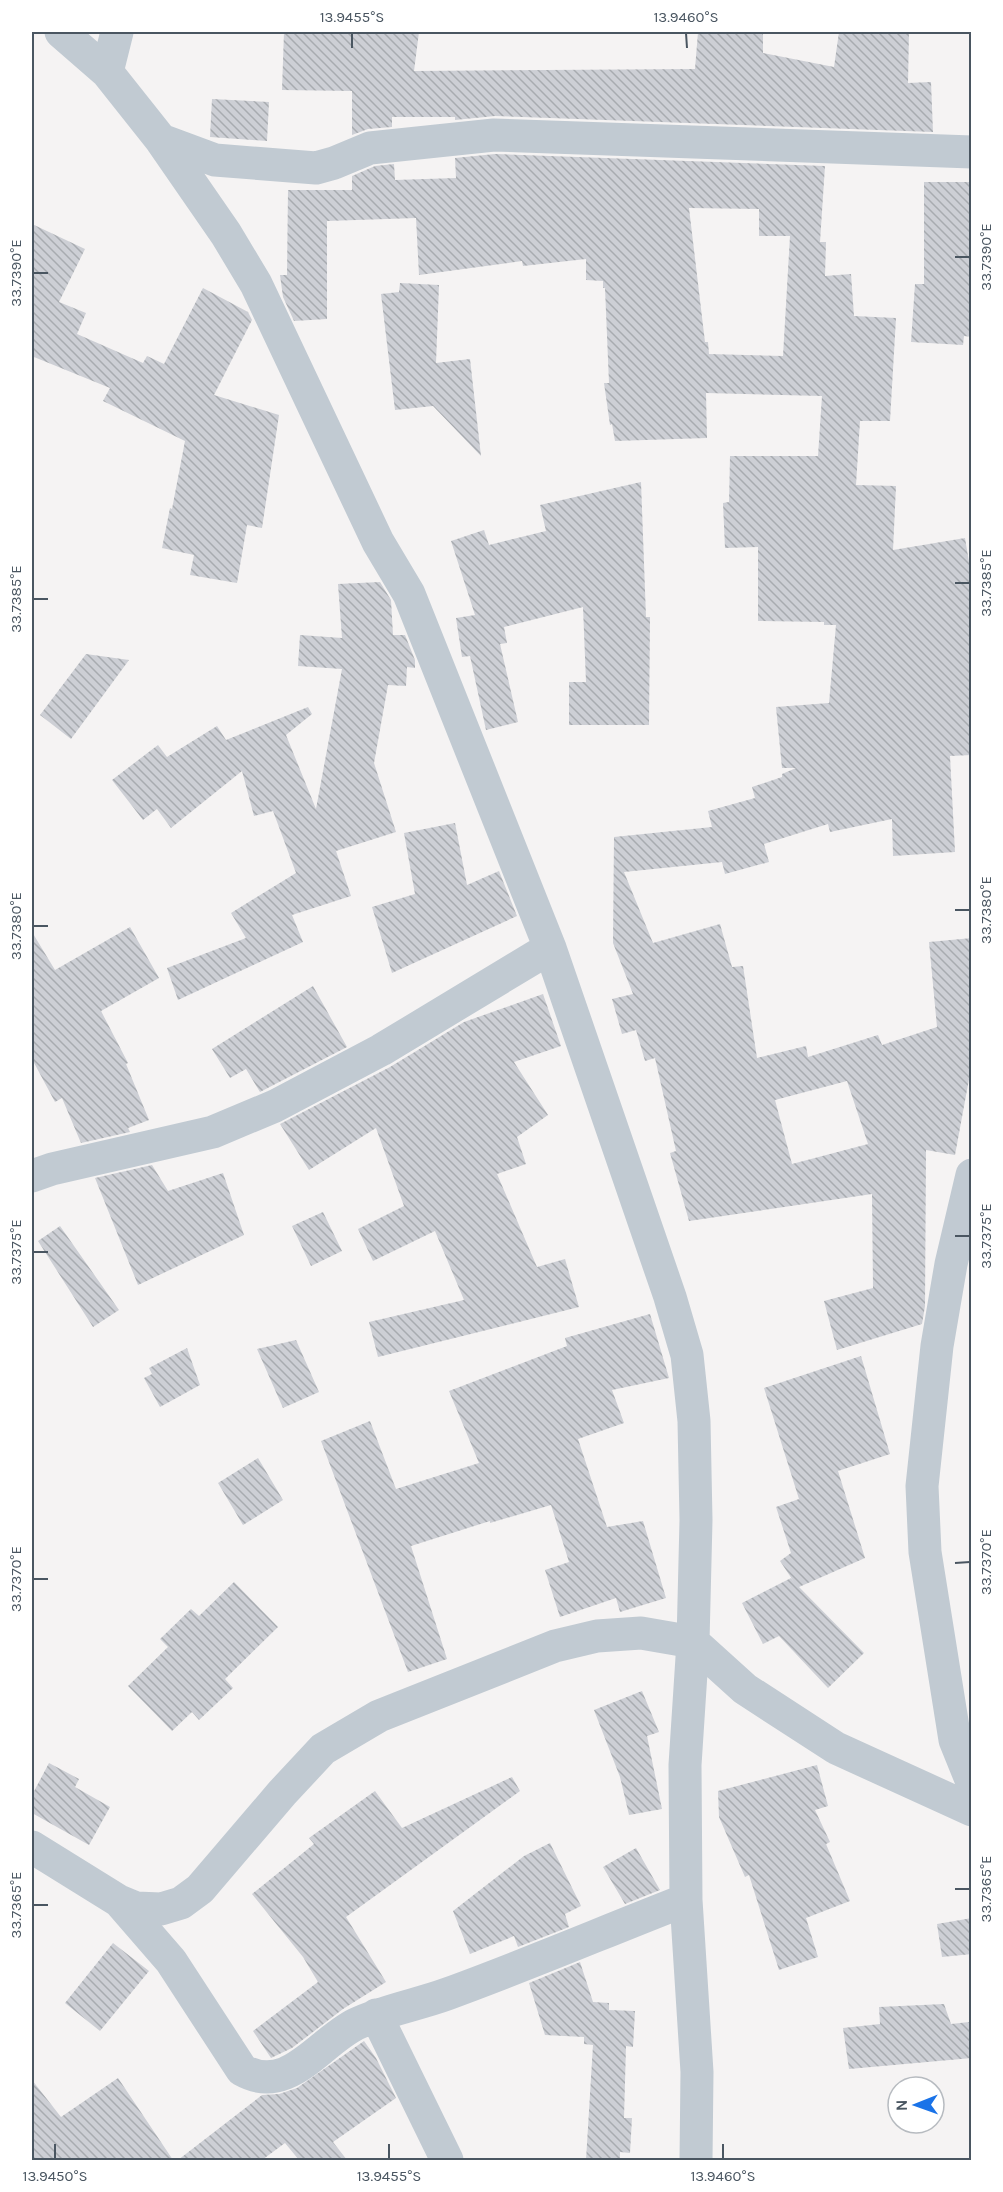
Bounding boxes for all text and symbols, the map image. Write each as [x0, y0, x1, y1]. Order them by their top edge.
text: 13.9455°S [320, 8, 384, 26]
text: 13.9460°S [653, 8, 719, 26]
text: 33.7390°E [977, 223, 995, 291]
text: 33.7390°E [7, 239, 25, 307]
text: 33.7385°E [977, 549, 995, 617]
text: 33.7385°E [7, 565, 25, 633]
text: 33.7380°E [977, 876, 995, 944]
text: 33.7380°E [7, 892, 25, 960]
text: 33.7375°E [977, 1203, 995, 1269]
text: 33.7375°E [7, 1219, 25, 1285]
text: 33.7370°E [977, 1529, 995, 1595]
text: 33.7370°E [7, 1546, 25, 1612]
text: 33.7365°E [977, 1856, 995, 1922]
text: 33.7365°E [7, 1872, 25, 1938]
north arrow [886, 2075, 946, 2135]
text: N [892, 2099, 911, 2111]
text: 13.9450°S [22, 2167, 88, 2185]
text: 13.9455°S [357, 2167, 421, 2185]
text: 13.9460°S [690, 2167, 756, 2185]

